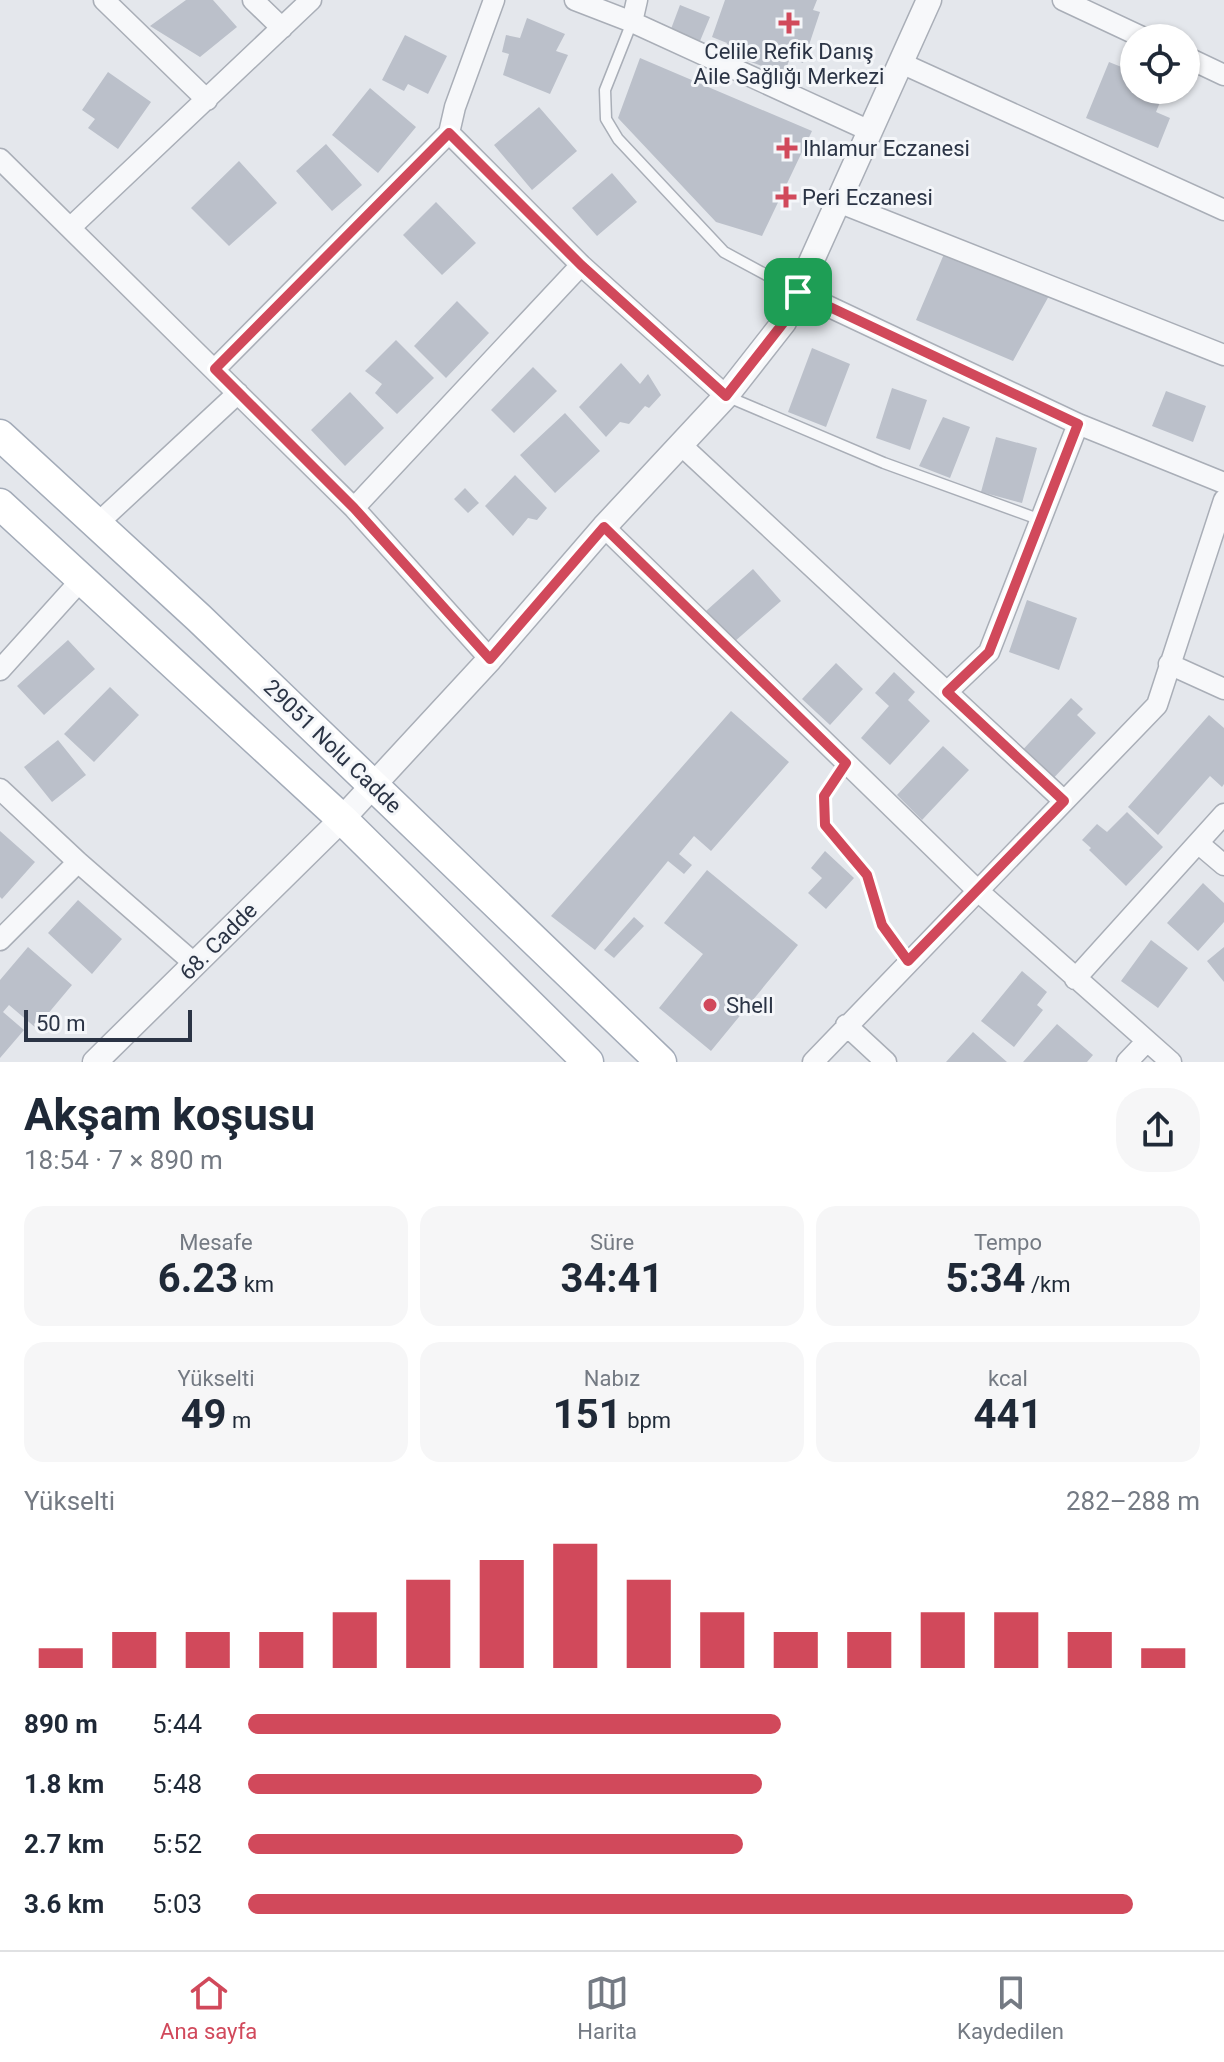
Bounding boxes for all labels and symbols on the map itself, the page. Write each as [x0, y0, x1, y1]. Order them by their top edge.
marker: Celile Refik Danış Aile Sağlığı Merkezi [778, 12, 800, 34]
place label: Celile Refik Danış Aile Sağlığı Merkezi [694, 39, 884, 89]
place label: Ihlamur Eczanesi [803, 136, 970, 161]
marker: Ihlamur Eczanesi [778, 139, 796, 157]
place label: Peri Eczanesi [802, 185, 933, 210]
marker: Peri Eczanesi [777, 188, 795, 206]
pin [764, 258, 832, 326]
street label: 29051 Nolu Cadde [259, 674, 407, 818]
street label: 68. Cadde [175, 898, 262, 985]
place label: Shell [726, 993, 774, 1018]
marker: Shell [701, 996, 719, 1014]
scale bar [24, 1006, 192, 1042]

